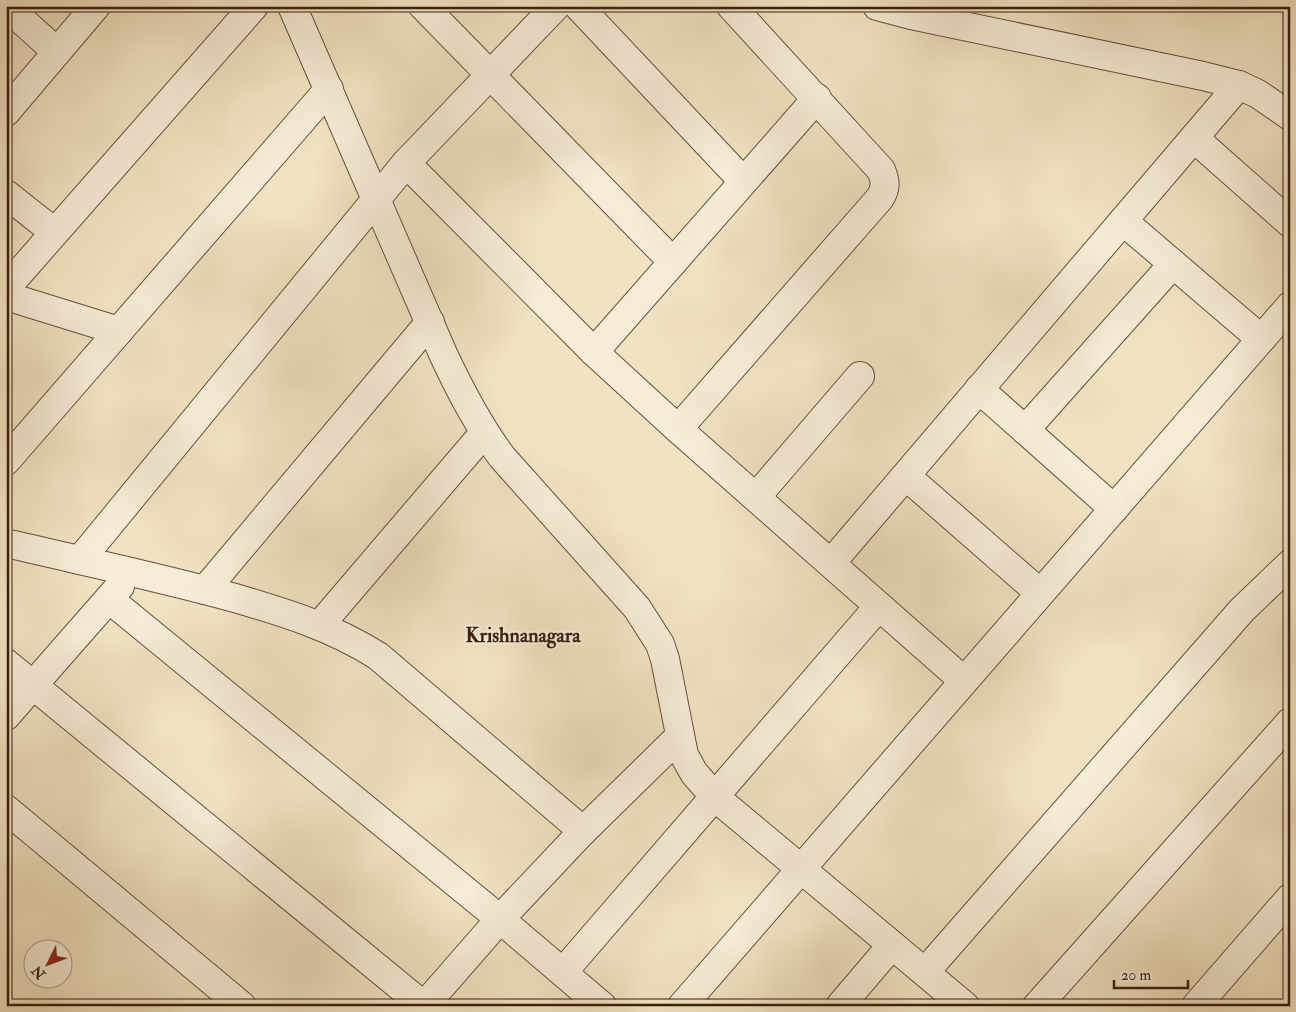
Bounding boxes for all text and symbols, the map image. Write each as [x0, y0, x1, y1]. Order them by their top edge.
district label: Krishnanagara [466, 623, 581, 649]
north arrow [22, 940, 72, 990]
scale bar [1114, 957, 1187, 989]
text: N [28, 962, 50, 983]
text: 20 m [1121, 966, 1151, 985]

